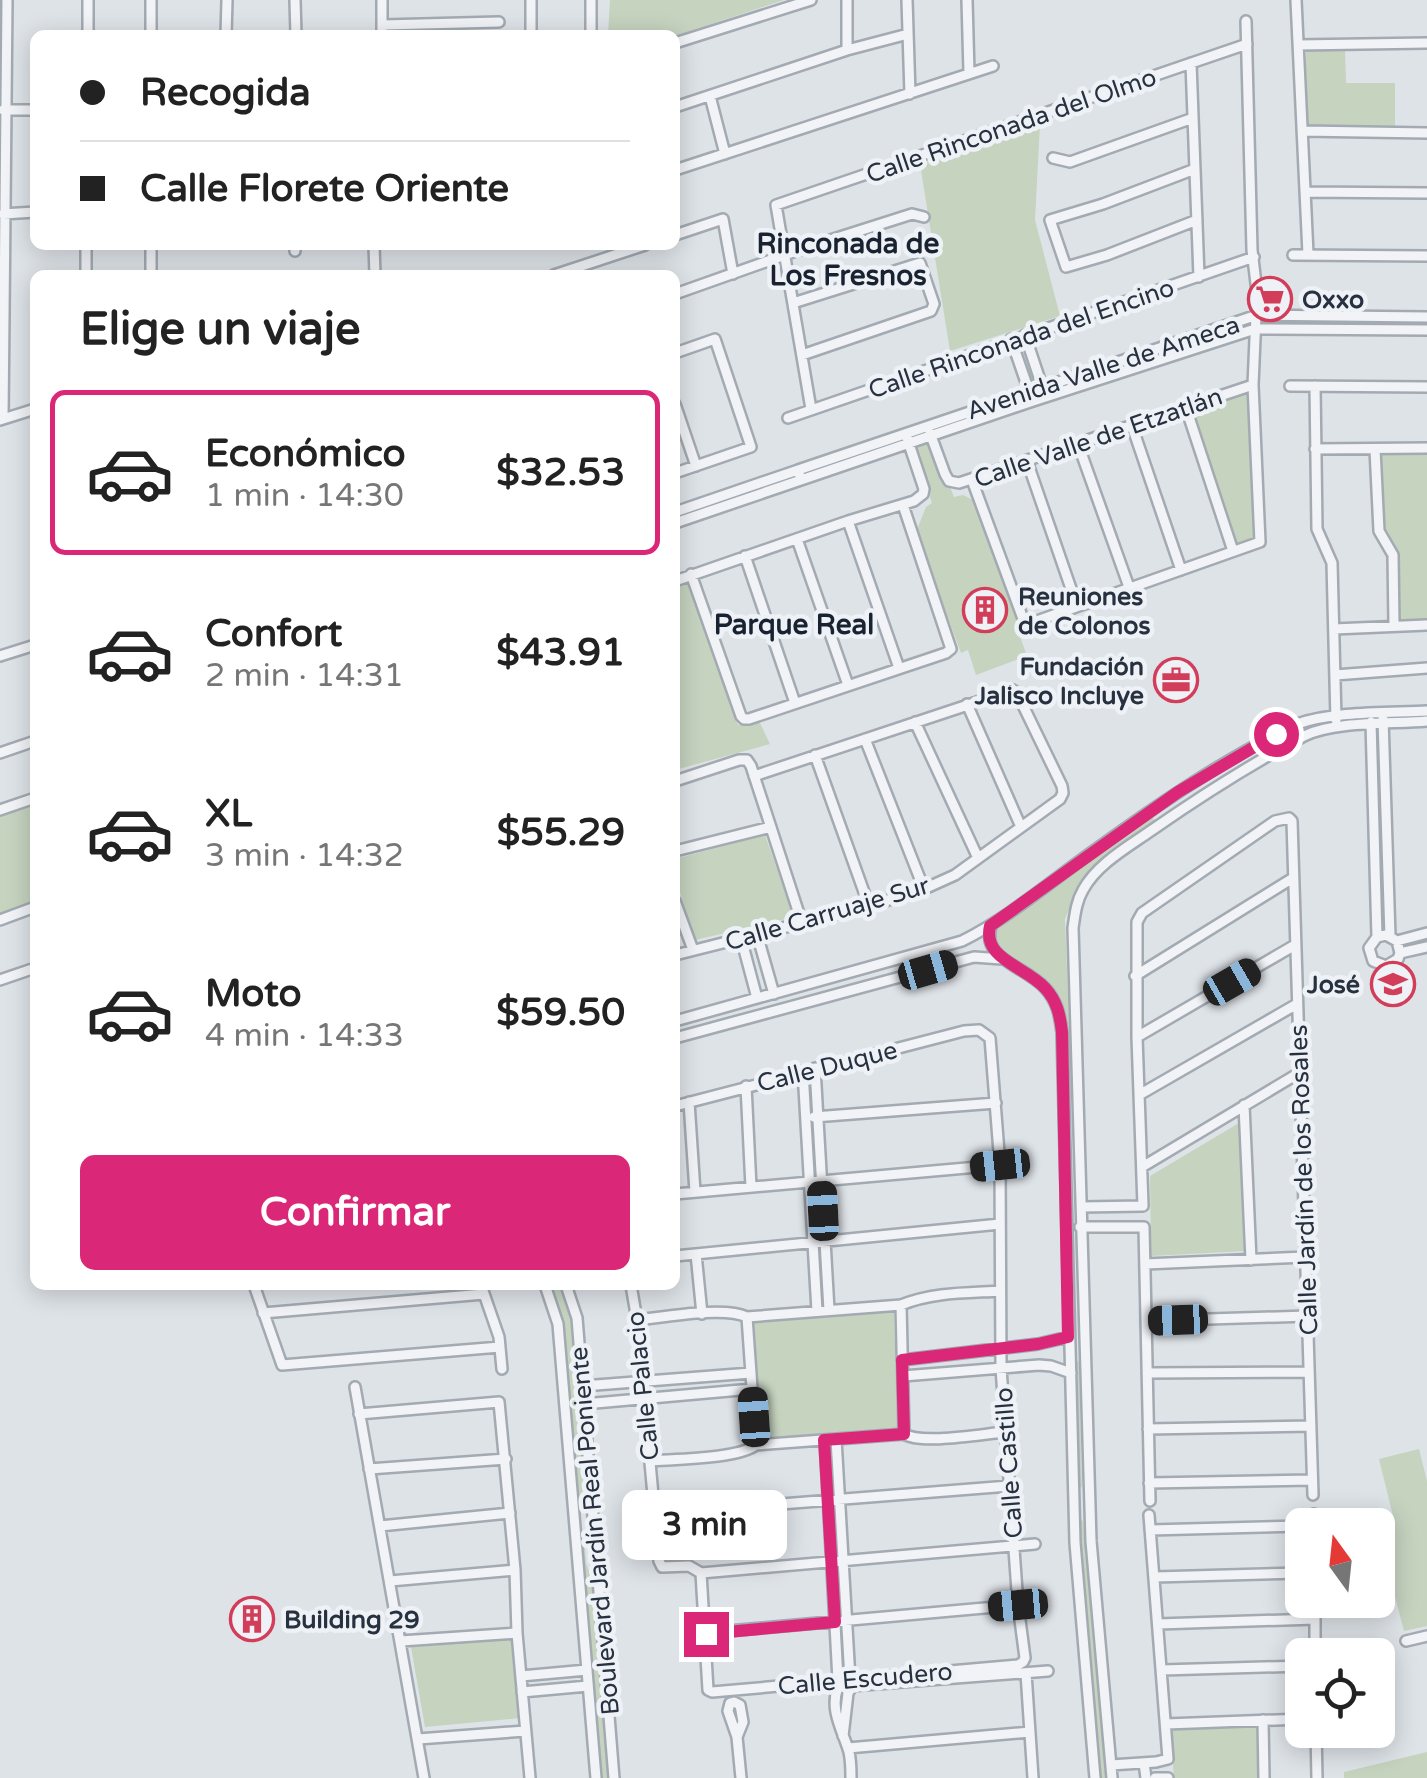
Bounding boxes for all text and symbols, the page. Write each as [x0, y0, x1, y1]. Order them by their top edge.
street label: Calle Rinconada del Olmo [862, 62, 1160, 190]
text: Recogida [140, 70, 311, 116]
text: Calle Florete Oriente [140, 166, 509, 212]
district label: Rinconada de Los Fresnos [757, 227, 940, 293]
street label: Calle Rinconada del Encino [864, 272, 1178, 405]
supermarket icon: Oxxo [1247, 276, 1293, 322]
place label: Oxxo [1302, 285, 1364, 315]
text: Elige un viaje [80, 303, 360, 357]
street label: Avenida Valle de Ameca [963, 310, 1244, 426]
street label: Calle Valle de Etzatlán [970, 381, 1226, 495]
icon: car [85, 428, 175, 518]
text: Económico [205, 431, 406, 477]
text: $32.53 [496, 450, 625, 496]
text: 1 min · 14:30 [205, 477, 404, 515]
place label: Reuniones de Colonos [1018, 582, 1150, 641]
building icon: Reuniones de Colonos [962, 587, 1008, 633]
icon: car [85, 608, 175, 698]
district label: Parque Real [714, 608, 874, 642]
text: Confort [205, 611, 342, 657]
text: $43.91 [496, 630, 625, 676]
place label: Fundación Jalisco Incluye [974, 652, 1144, 711]
text: 2 min · 14:31 [205, 657, 404, 695]
office icon: Fundación Jalisco Incluye [1153, 657, 1199, 703]
route start [1254, 712, 1299, 757]
icon: car [85, 788, 175, 878]
text: XL [205, 791, 252, 837]
text: $55.29 [497, 810, 625, 856]
text: 3 min · 14:32 [205, 837, 404, 875]
street label: Calle Carruaje Sur [722, 870, 933, 958]
car [895, 947, 961, 993]
car [1199, 954, 1265, 1010]
school or university icon: José [1370, 961, 1416, 1007]
icon: car [85, 968, 175, 1058]
place label: José [1306, 970, 1360, 1000]
text: Moto [205, 971, 301, 1017]
text: $59.50 [496, 990, 625, 1036]
text: 4 min · 14:33 [205, 1017, 404, 1055]
street label: Calle Jardín de los Rosales [1284, 1024, 1324, 1336]
street label: Calle Duque [754, 1035, 900, 1099]
car [969, 1147, 1031, 1183]
button: Confirmar [80, 1155, 630, 1270]
car [806, 1180, 840, 1242]
car [1147, 1304, 1209, 1336]
street label: Calle Palacio [620, 1310, 666, 1462]
street label: Boulevard Jardín Real Poniente [564, 1346, 626, 1716]
car [737, 1386, 771, 1448]
street label: Calle Castillo [989, 1386, 1029, 1539]
callout: 3 min [624, 1489, 788, 1559]
text: 3 min [662, 1506, 747, 1544]
north arrow [1285, 1508, 1395, 1618]
map controls [1285, 1508, 1395, 1748]
car [987, 1587, 1049, 1623]
building icon: Building 29 [229, 1596, 275, 1642]
place label: Building 29 [284, 1605, 420, 1635]
route end [684, 1612, 729, 1657]
button: locate [1285, 1638, 1395, 1748]
street label: Calle Escudero [777, 1656, 954, 1702]

